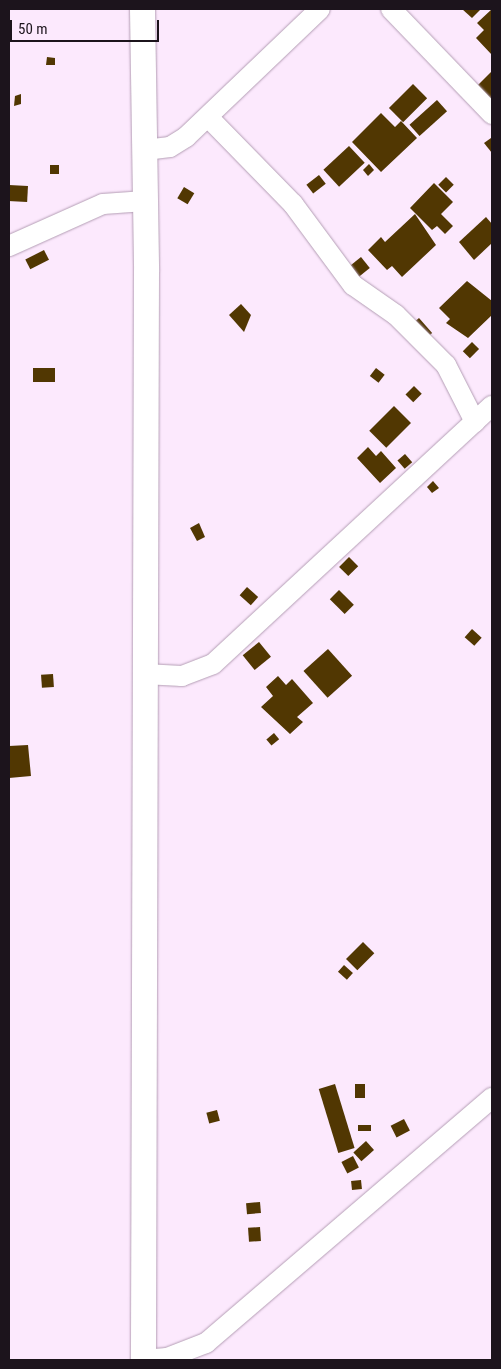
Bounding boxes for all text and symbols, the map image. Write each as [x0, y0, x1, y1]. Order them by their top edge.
scale bar [12, 10, 161, 42]
text: 50 m [18, 20, 48, 38]

